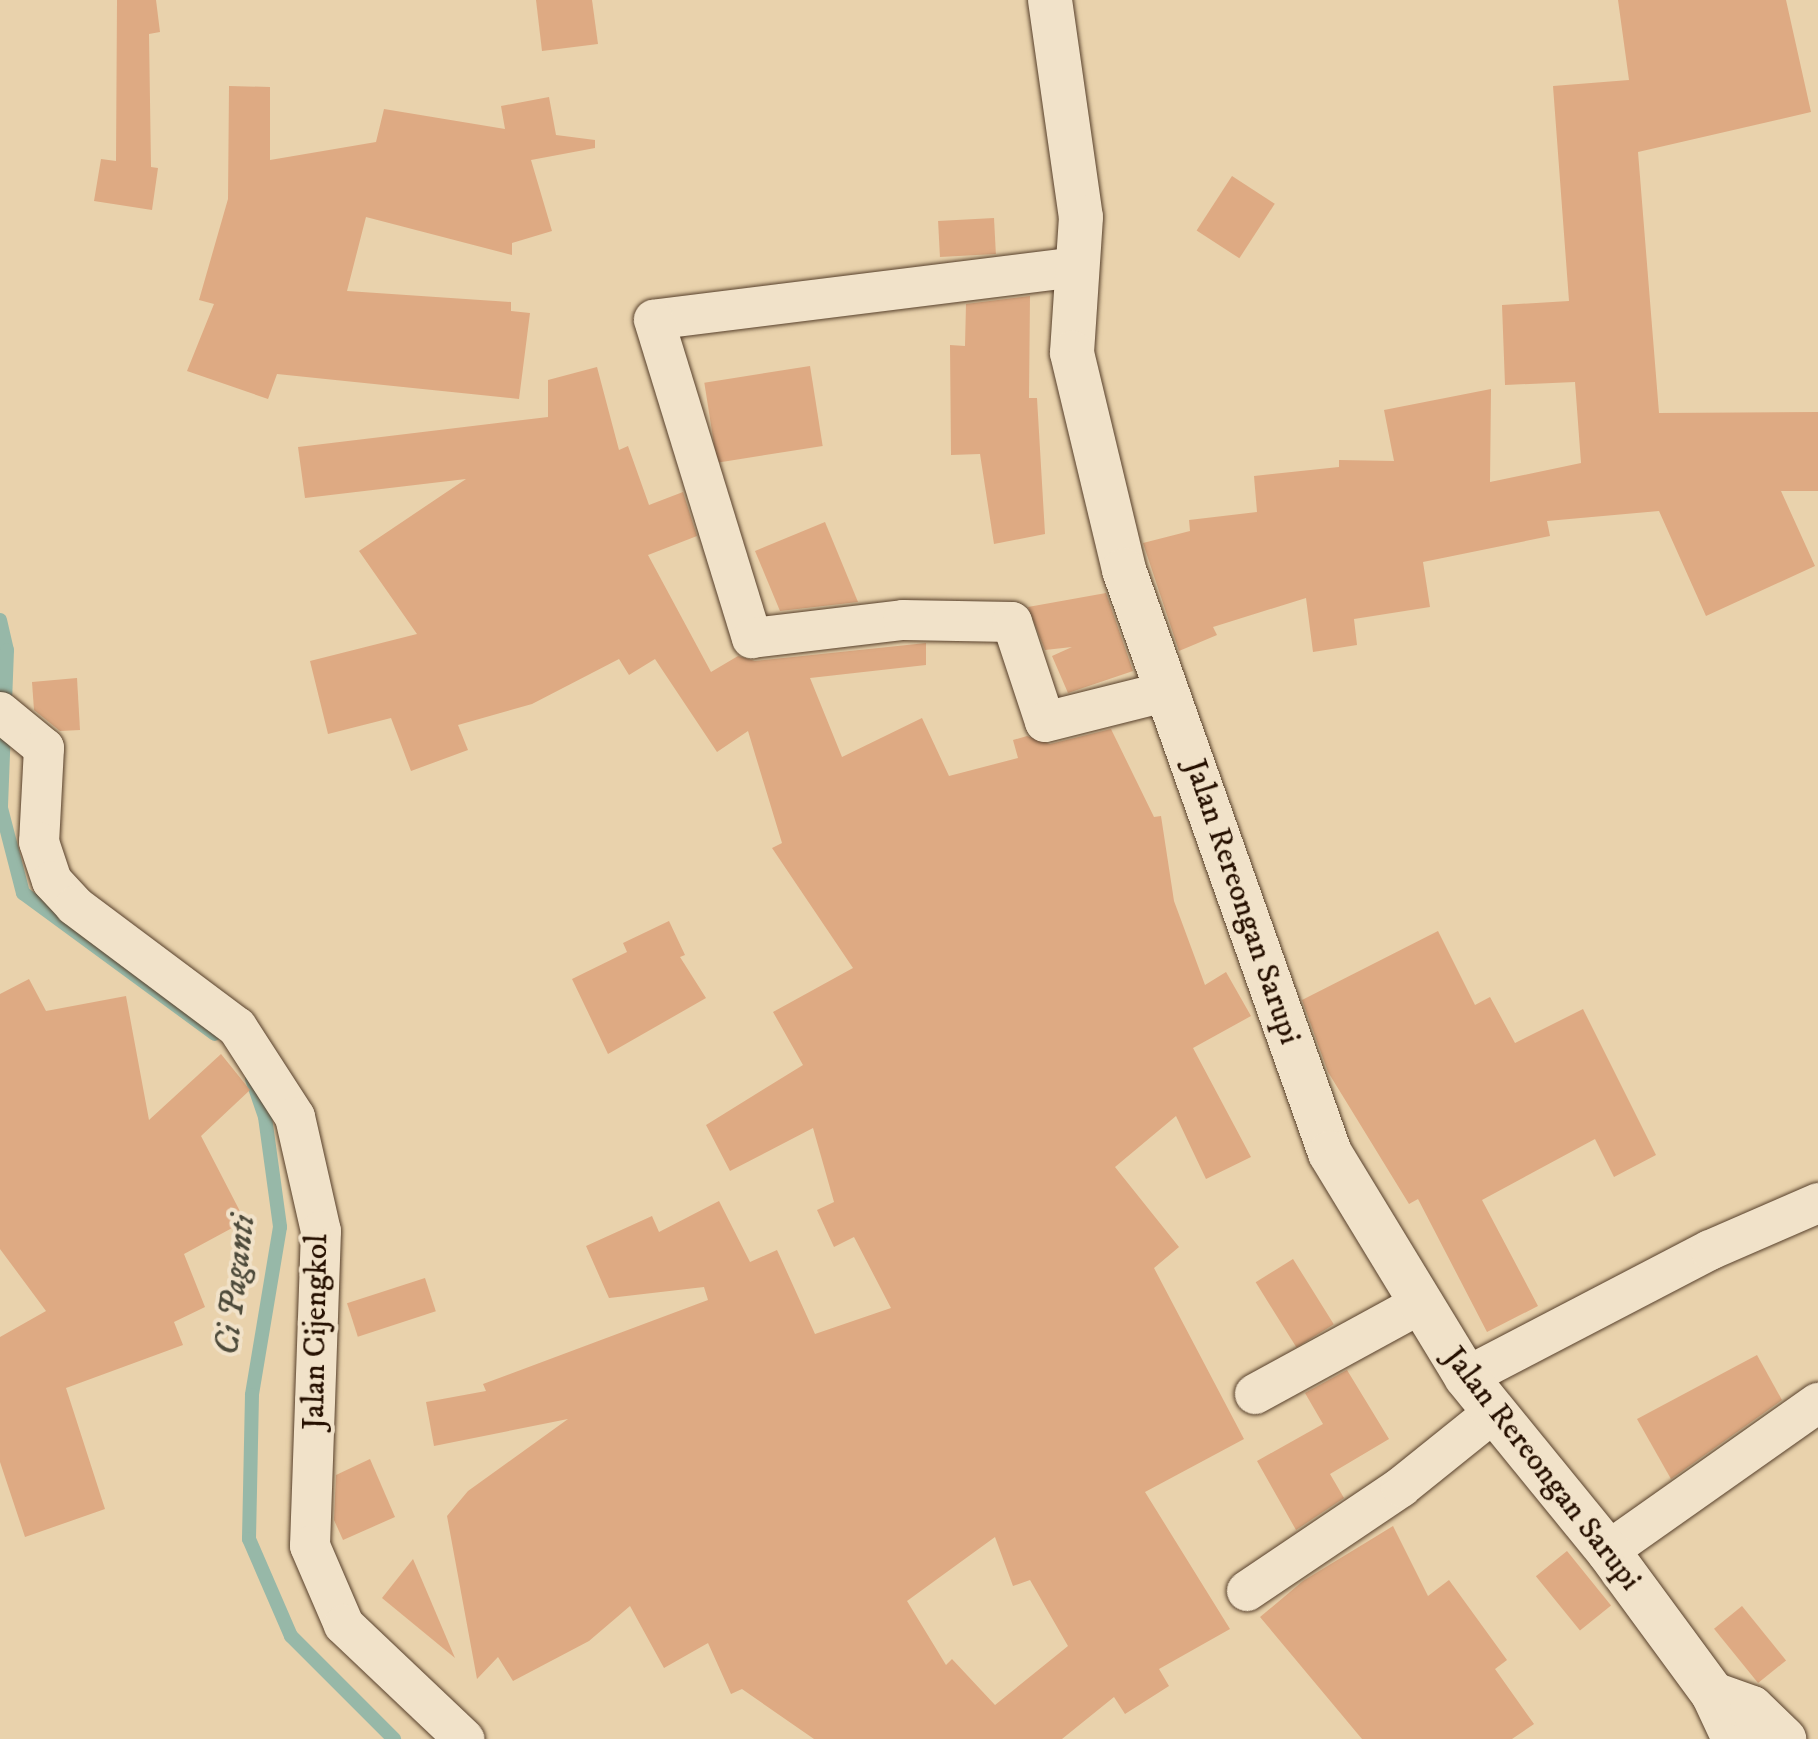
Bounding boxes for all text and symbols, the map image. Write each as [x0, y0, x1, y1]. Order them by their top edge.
street label: Jalan Rereongan Sarupi [1175, 754, 1309, 1050]
water label: Ci Paganti [207, 1212, 265, 1358]
street label: Jalan Cijengkol [295, 1234, 337, 1430]
street label: Jalan Rereongan Sarupi [1435, 1339, 1649, 1599]

